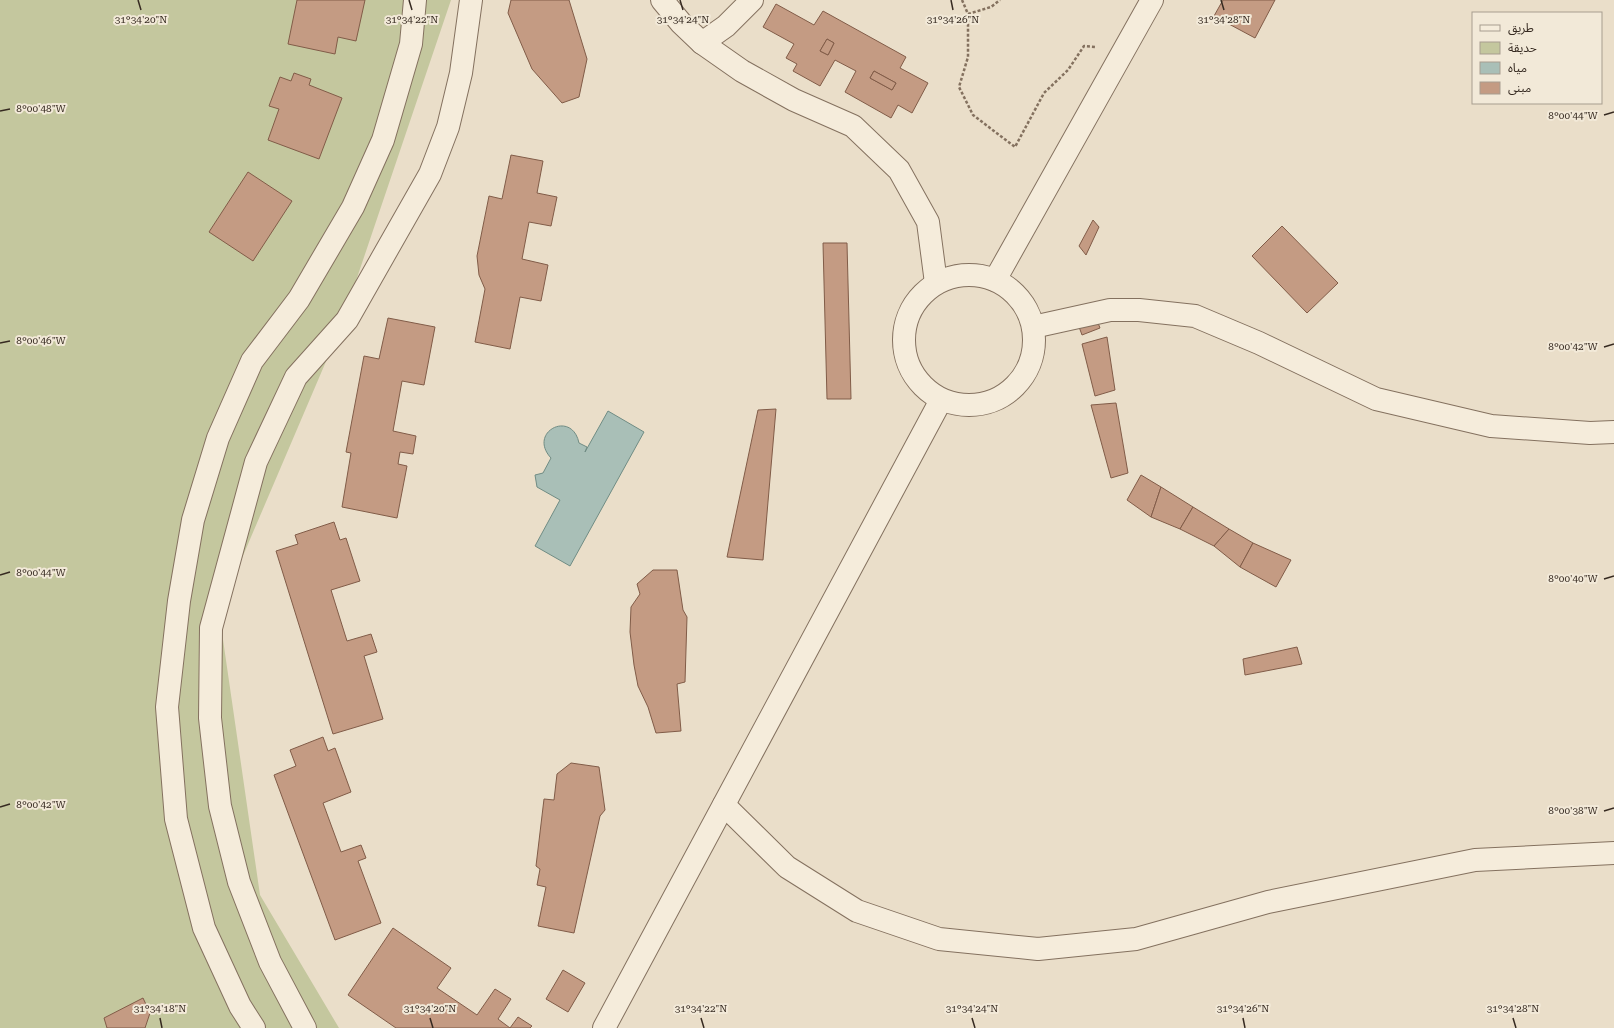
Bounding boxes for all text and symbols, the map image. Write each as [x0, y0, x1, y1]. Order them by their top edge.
legend [1472, 12, 1602, 104]
text: 31°34'20"N [115, 14, 167, 25]
text: 31°34'22"N [386, 14, 438, 25]
text: 31°34'24"N [657, 14, 709, 25]
text: 31°34'26"N [927, 14, 979, 25]
text: 31°34'28"N [1198, 14, 1250, 25]
text: طريق [1508, 21, 1534, 36]
text: حديقة [1508, 41, 1537, 55]
text: مياه [1508, 61, 1527, 75]
text: مبنى [1508, 81, 1531, 95]
text: 8°00'48"W [16, 103, 67, 114]
text: 8°00'44"W [1548, 110, 1599, 121]
text: 8°00'46"W [16, 335, 67, 346]
text: 8°00'42"W [1548, 341, 1599, 352]
text: 8°00'44"W [16, 567, 67, 578]
text: 8°00'40"W [1548, 573, 1599, 584]
text: 8°00'42"W [16, 799, 67, 810]
text: 8°00'38"W [1548, 805, 1599, 816]
text: 31°34'18"N [134, 1003, 186, 1014]
text: 31°34'20"N [404, 1003, 456, 1014]
text: 31°34'22"N [675, 1003, 727, 1014]
text: 31°34'24"N [946, 1003, 998, 1014]
text: 31°34'26"N [1217, 1003, 1269, 1014]
text: 31°34'28"N [1487, 1003, 1539, 1014]

